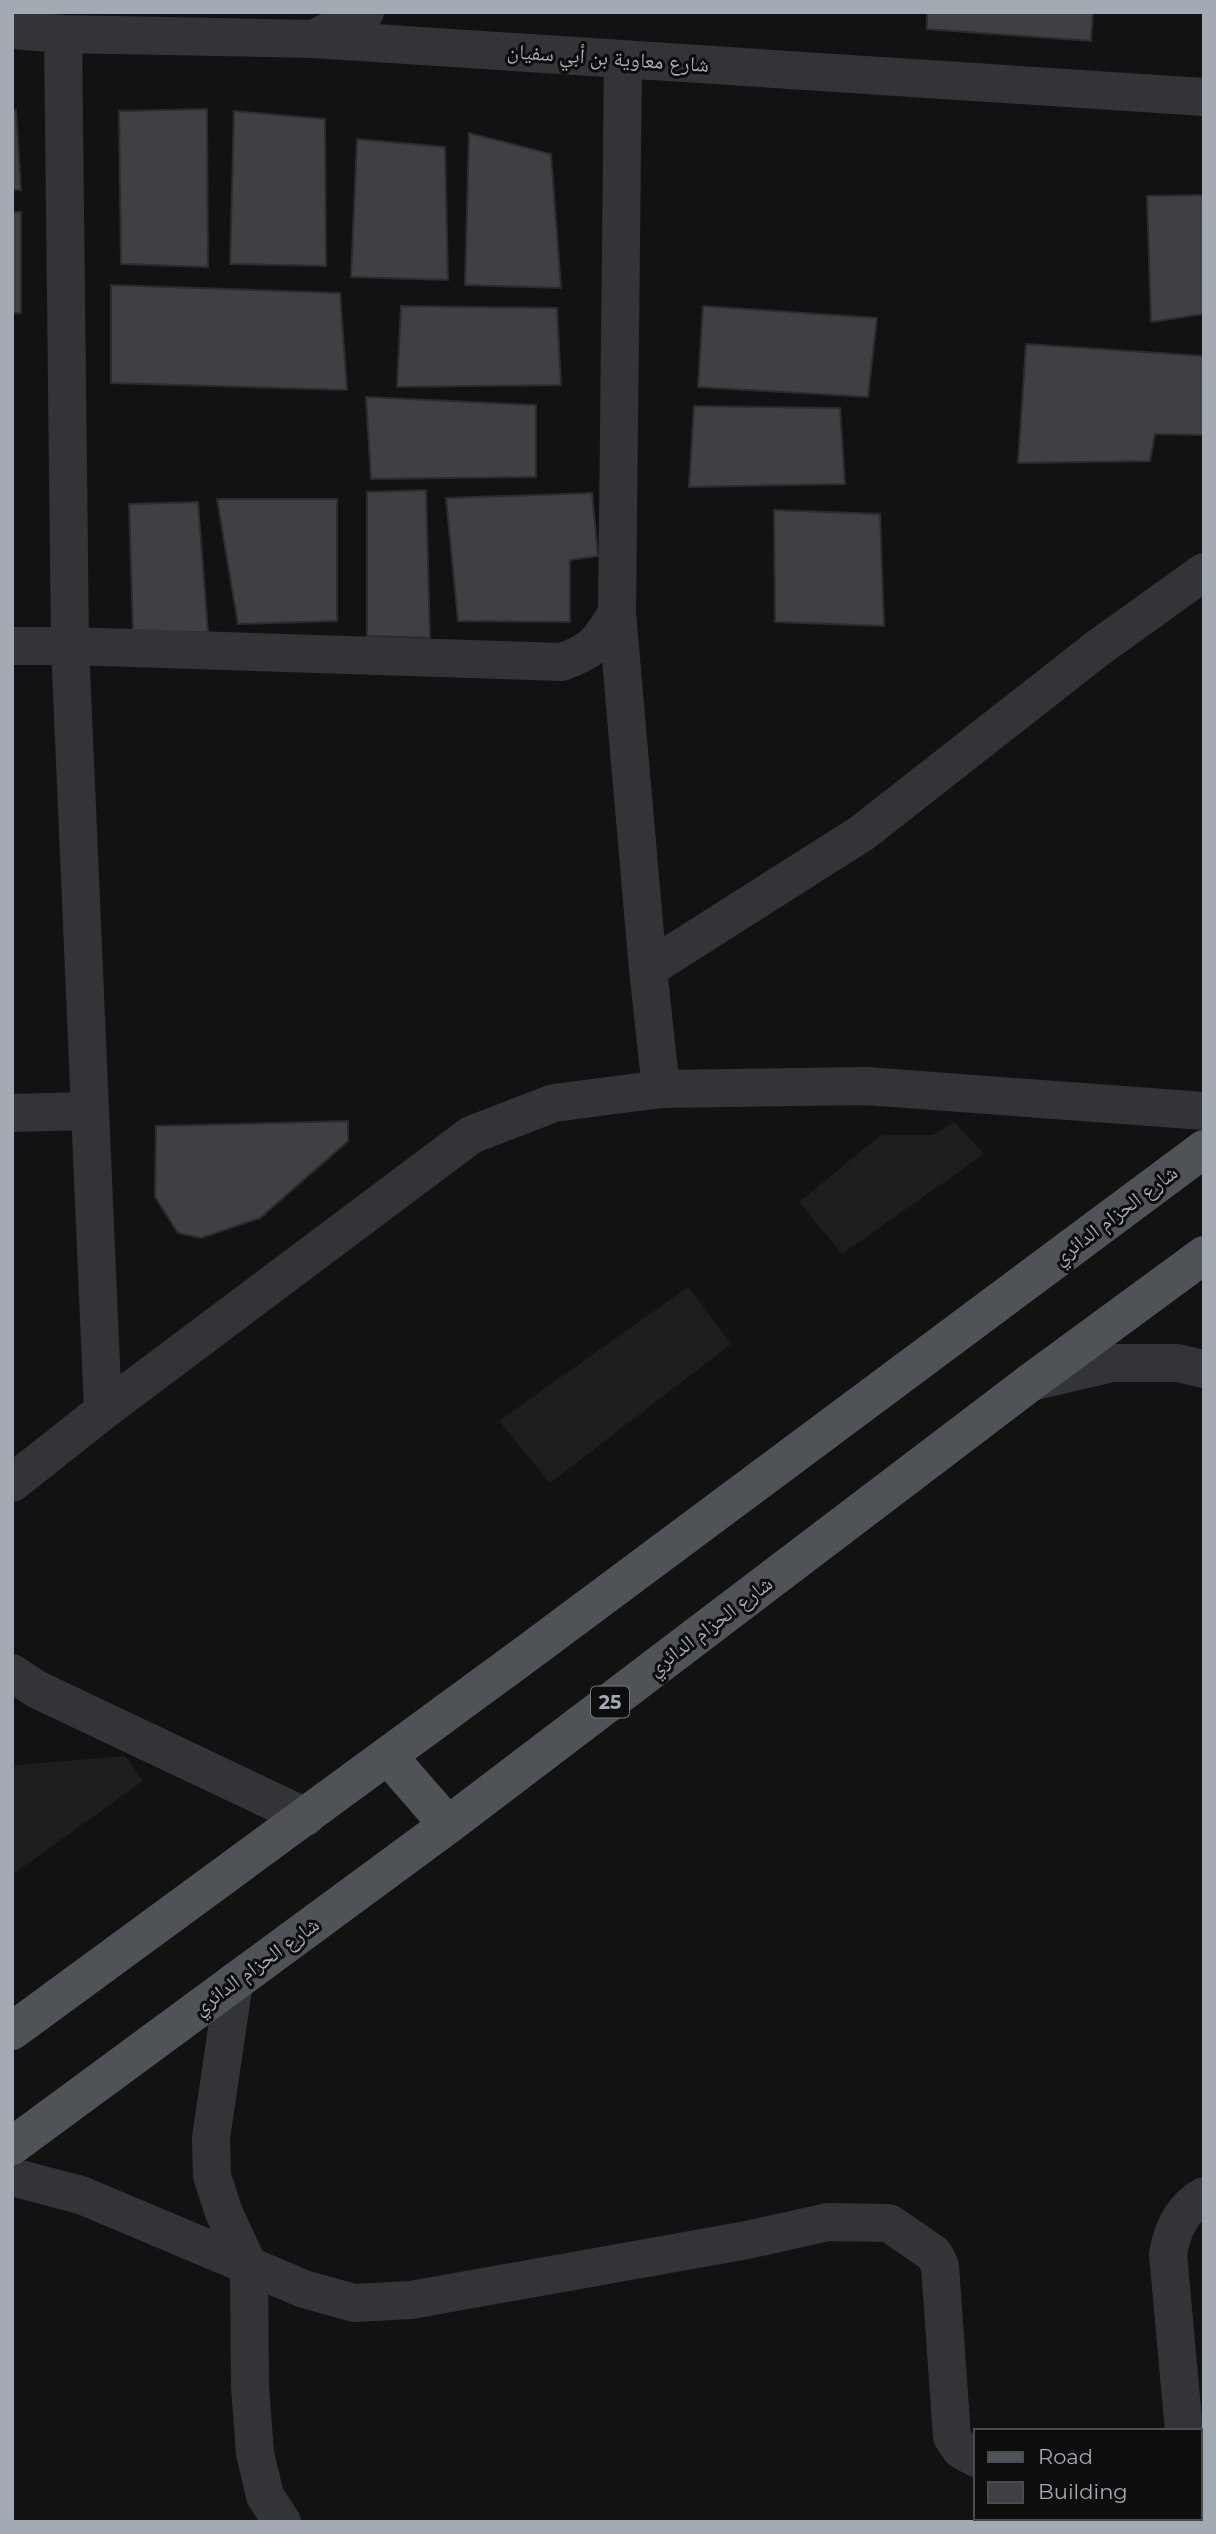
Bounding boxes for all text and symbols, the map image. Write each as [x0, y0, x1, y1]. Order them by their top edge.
street label: شارع معاوية بن أبي سفيان [506, 38, 710, 81]
street label: شارع الحزام الدائري [1047, 1160, 1185, 1273]
street label: شارع الحزام الدائري [642, 1571, 780, 1684]
road number: 25 [591, 1686, 629, 1718]
street label: شارع الحزام الدائري [188, 1911, 326, 2023]
legend [974, 2429, 1202, 2520]
text: Road [1038, 2444, 1093, 2469]
text: Building [1038, 2479, 1128, 2504]

